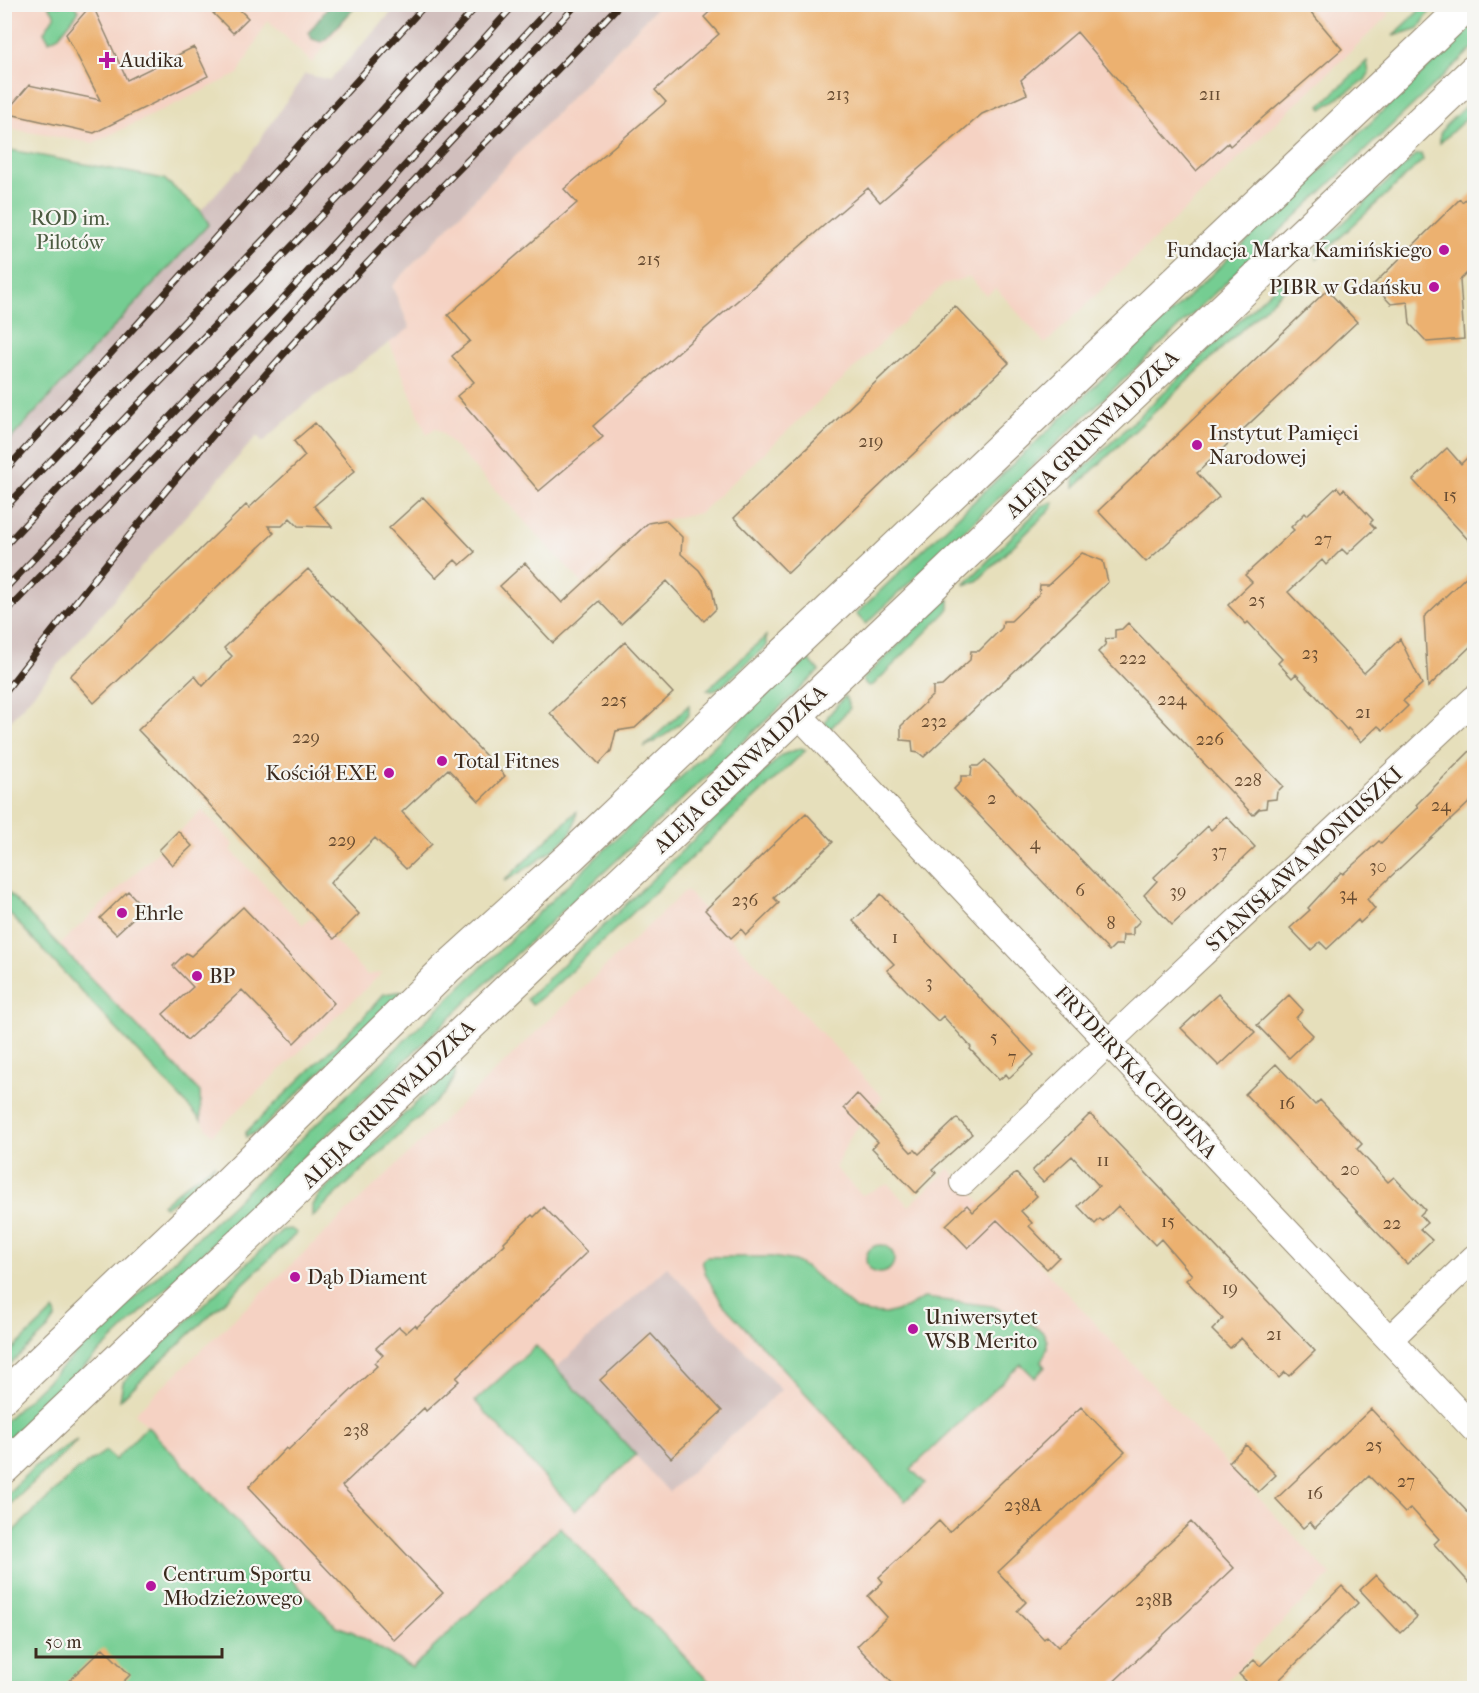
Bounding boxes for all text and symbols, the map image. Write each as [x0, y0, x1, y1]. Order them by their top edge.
place label: Audika [119, 48, 184, 72]
marker: Audika [98, 51, 116, 69]
house number: 213 [826, 84, 850, 105]
house number: 211 [1199, 84, 1221, 105]
park label: ROD im. Pilotów [30, 206, 110, 254]
place label: Fundacja Marka Kamińskiego [1166, 238, 1432, 262]
marker: Fundacja Marka Kamińskiego [1437, 243, 1451, 257]
house number: 215 [637, 249, 661, 270]
place label: PIBR w Gdańsku [1269, 275, 1422, 299]
marker: PIBR w Gdańsku [1427, 280, 1441, 294]
street label: ALEJA GRUNWALDZKA [1000, 345, 1184, 524]
place label: Instytut Pamięci Narodowej [1209, 421, 1359, 469]
house number: 219 [858, 431, 884, 452]
marker: Instytut Pamięci Narodowej [1190, 438, 1204, 452]
house number: 15 [1443, 485, 1457, 506]
house number: 27 [1314, 529, 1332, 550]
house number: 25 [1248, 590, 1266, 611]
house number: 23 [1302, 643, 1318, 664]
house number: 222 [1119, 648, 1147, 669]
street label: ALEJA GRUNWALDZKA [648, 680, 832, 859]
house number: 224 [1157, 689, 1187, 710]
house number: 225 [601, 690, 627, 711]
house number: 21 [1355, 702, 1371, 723]
house number: 232 [921, 711, 947, 732]
house number: 229 [292, 727, 320, 748]
house number: 226 [1196, 729, 1224, 750]
place label: Total Fitnes [454, 749, 560, 773]
marker: Total Fitnes [435, 754, 449, 768]
place label: Kościół EXE [266, 761, 377, 785]
street label: STANISŁAWA MONIUSZKI [1201, 762, 1407, 956]
marker: Kościół EXE [382, 766, 396, 780]
house number: 228 [1234, 770, 1262, 791]
house number: 2 [987, 788, 997, 809]
house number: 24 [1431, 795, 1451, 816]
house number: 229 [328, 830, 356, 851]
house number: 4 [1030, 833, 1041, 854]
house number: 37 [1211, 841, 1227, 862]
house number: 30 [1369, 856, 1387, 877]
house number: 6 [1075, 880, 1085, 901]
house number: 39 [1170, 881, 1186, 902]
house number: 34 [1339, 884, 1357, 905]
house number: 236 [732, 890, 758, 911]
place label: Ehrle [134, 901, 183, 925]
marker: Ehrle [115, 906, 129, 920]
house number: 8 [1106, 913, 1116, 934]
house number: 1 [892, 927, 898, 948]
place label: BP [209, 964, 236, 988]
marker: BP [190, 969, 204, 983]
house number: 3 [925, 972, 933, 993]
street label: FRYDERYKA CHOPINA [1050, 981, 1223, 1164]
street label: ALEJA GRUNWALDZKA [296, 1015, 480, 1194]
house number: 5 [990, 1027, 998, 1048]
house number: 7 [1008, 1047, 1017, 1068]
house number: 16 [1279, 1093, 1295, 1114]
house number: 11 [1097, 1150, 1109, 1171]
house number: 20 [1340, 1159, 1360, 1180]
house number: 15 [1161, 1211, 1175, 1232]
house number: 22 [1383, 1213, 1401, 1234]
place label: Dąb Diament [307, 1265, 428, 1289]
marker: Dąb Diament [288, 1270, 302, 1284]
house number: 19 [1222, 1278, 1238, 1299]
place label: Uniwersytet WSB Merito [924, 1305, 1039, 1353]
marker: Uniwersytet WSB Merito [906, 1322, 920, 1336]
house number: 21 [1266, 1324, 1282, 1345]
house number: 238 [343, 1420, 369, 1441]
house number: 25 [1365, 1435, 1383, 1456]
house number: 27 [1397, 1471, 1415, 1492]
house number: 16 [1307, 1483, 1323, 1504]
house number: 238A [1004, 1495, 1042, 1516]
place label: Centrum Sportu Młodzieżowego [163, 1562, 311, 1610]
marker: Centrum Sportu Młodzieżowego [144, 1579, 158, 1593]
house number: 238B [1135, 1590, 1173, 1611]
scale bar [36, 1621, 222, 1659]
text: 50 m [45, 1632, 82, 1653]

